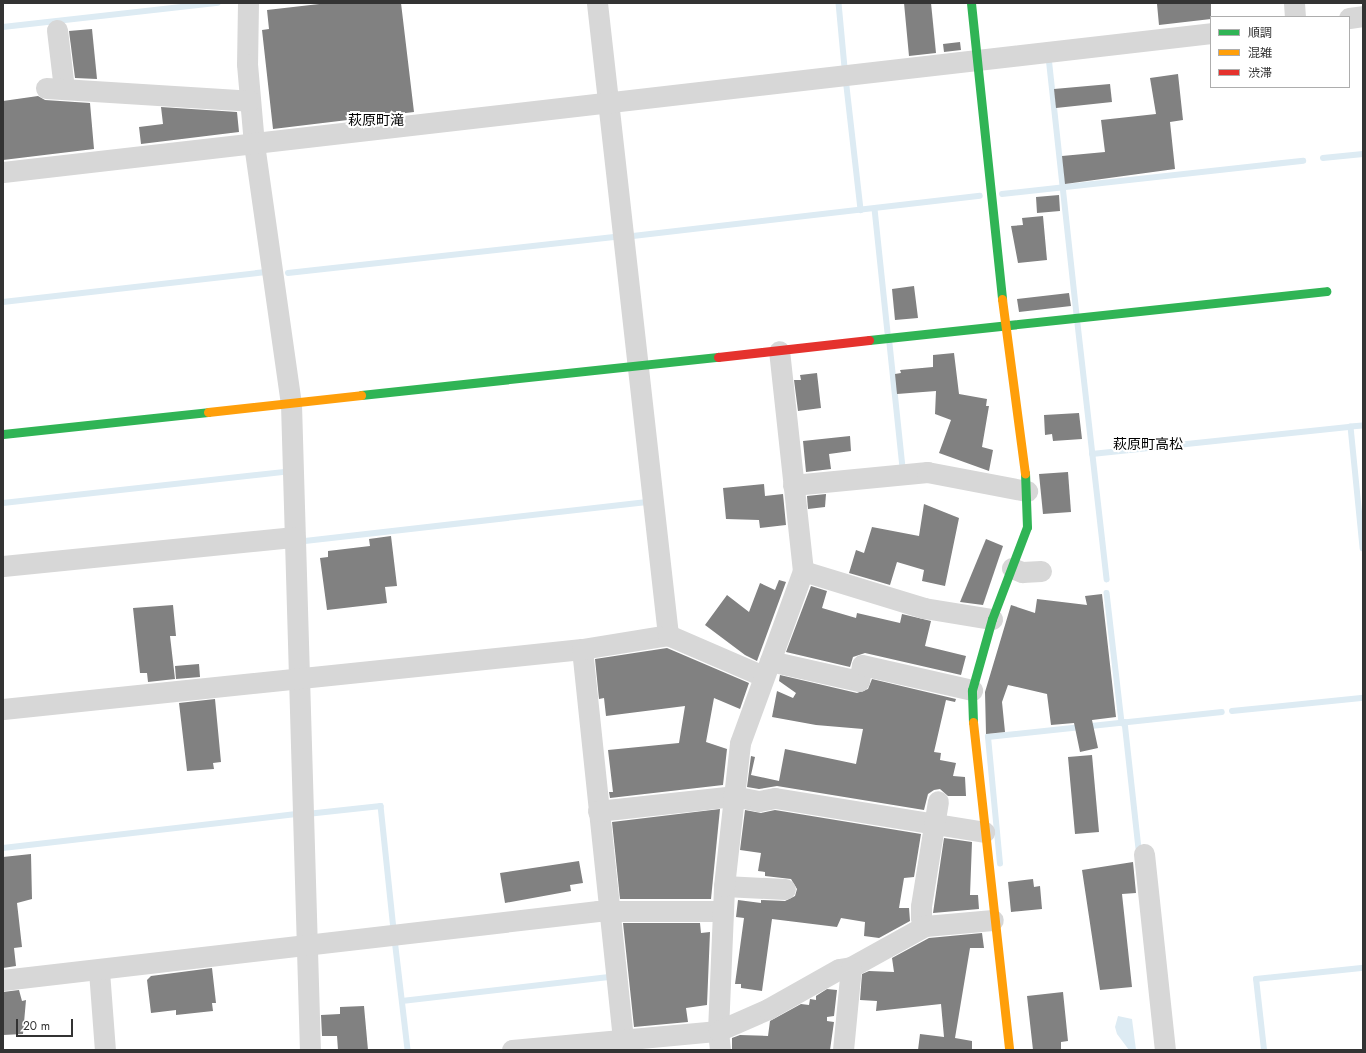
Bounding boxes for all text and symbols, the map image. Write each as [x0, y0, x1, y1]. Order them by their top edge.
legend [1210, 16, 1350, 88]
text: 順調 [1248, 24, 1272, 42]
text: 混雑 [1248, 44, 1272, 62]
text: 渋滞 [1248, 64, 1272, 82]
district label: 萩原町滝 [348, 112, 404, 128]
district label: 萩原町高松 [1113, 436, 1183, 452]
scale bar [18, 1011, 75, 1037]
text: 20 m [23, 1017, 50, 1035]

